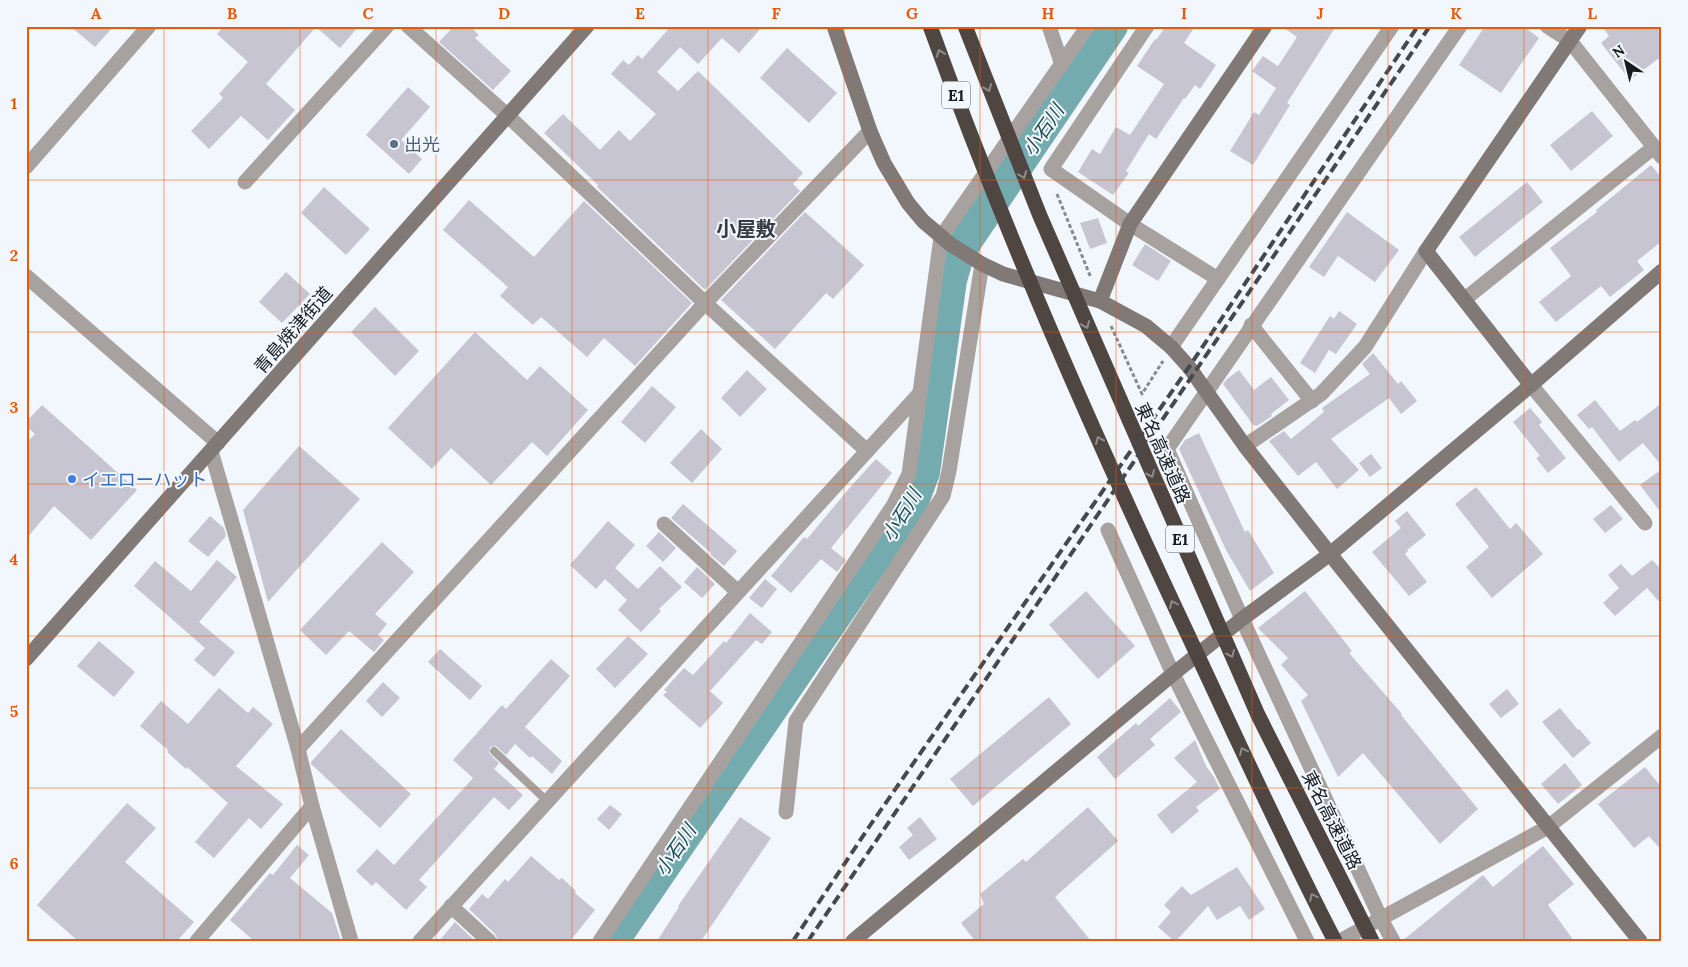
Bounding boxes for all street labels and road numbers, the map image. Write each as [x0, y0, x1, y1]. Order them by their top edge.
road number: E1 [942, 82, 970, 108]
street label: 青島焼津街道 [249, 282, 337, 378]
street label: 東名高速道路 [1131, 399, 1195, 507]
road number: E1 [1166, 526, 1194, 552]
street label: 東名高速道路 [1297, 767, 1367, 873]

